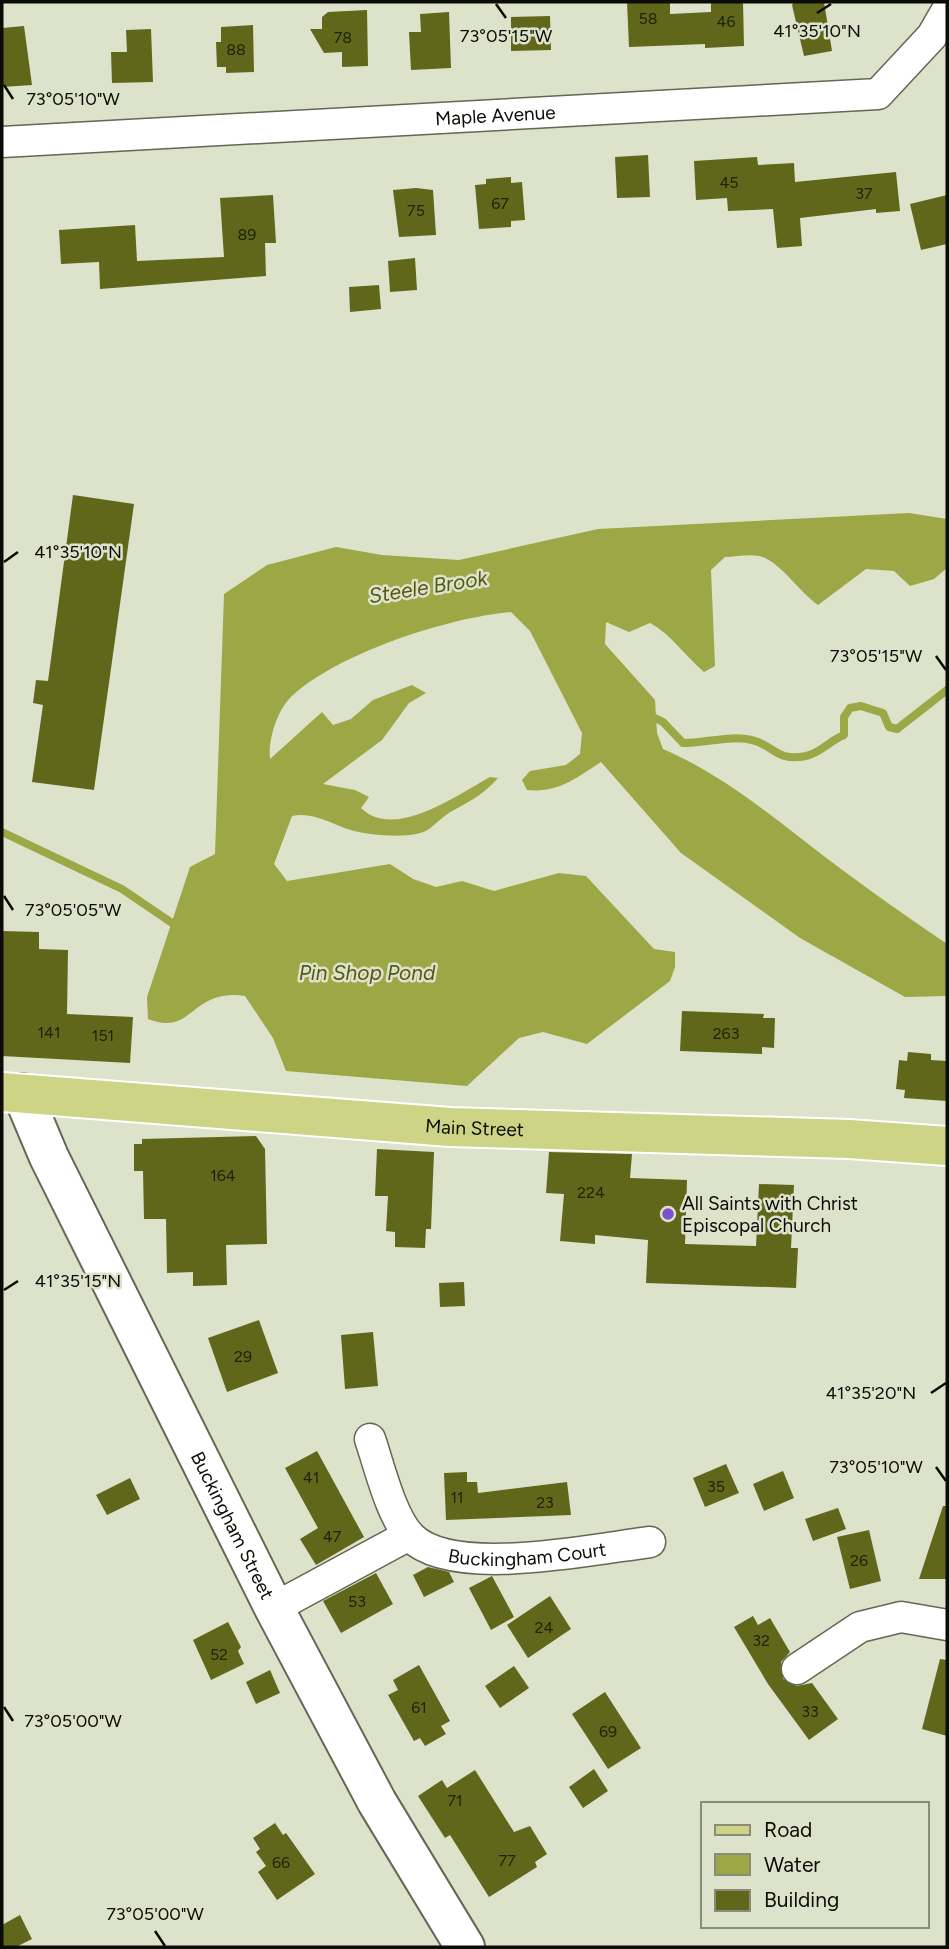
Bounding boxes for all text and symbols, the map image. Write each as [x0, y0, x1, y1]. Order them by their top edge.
house number: 58 [638, 9, 658, 28]
house number: 46 [717, 12, 736, 31]
text: 41°35'10"N [773, 20, 861, 42]
text: 73°05'15"W [460, 25, 553, 47]
house number: 78 [334, 28, 352, 47]
house number: 88 [226, 40, 246, 59]
text: 73°05'10"W [26, 88, 121, 110]
street label: Maple Avenue [434, 101, 556, 130]
house number: 45 [719, 173, 739, 192]
house number: 37 [855, 184, 873, 203]
house number: 67 [491, 194, 509, 213]
house number: 75 [407, 201, 425, 220]
house number: 89 [238, 225, 256, 244]
text: 41°35'10"N [34, 541, 122, 563]
water label: Steele Brook [367, 565, 490, 608]
text: 73°05'15"W [830, 645, 923, 667]
text: 73°05'05"W [25, 899, 122, 921]
water label: Pin Shop Pond [299, 960, 436, 985]
house number: 141 [37, 1023, 61, 1042]
house number: 263 [713, 1024, 739, 1043]
house number: 151 [92, 1026, 114, 1045]
street label: Main Street [424, 1114, 524, 1141]
house number: 164 [210, 1166, 236, 1185]
house number: 224 [577, 1183, 605, 1202]
place label: All Saints with Christ Episcopal Church [682, 1192, 858, 1237]
marker: All Saints with Christ Episcopal Church [660, 1206, 676, 1222]
text: 41°35'15"N [35, 1270, 121, 1292]
house number: 29 [234, 1347, 252, 1366]
text: 41°35'20"N [826, 1382, 916, 1404]
street label: Buckingham Street [186, 1448, 279, 1603]
text: 73°05'10"W [829, 1456, 924, 1478]
house number: 41 [303, 1468, 319, 1487]
house number: 35 [707, 1477, 725, 1496]
house number: 11 [450, 1488, 464, 1507]
house number: 23 [536, 1493, 554, 1512]
house number: 47 [323, 1527, 342, 1546]
street label: Buckingham Court [446, 1538, 608, 1571]
house number: 26 [850, 1551, 868, 1570]
house number: 53 [348, 1592, 366, 1611]
house number: 24 [535, 1618, 553, 1637]
house number: 32 [752, 1631, 770, 1650]
house number: 52 [210, 1645, 228, 1664]
house number: 61 [411, 1698, 427, 1717]
house number: 33 [801, 1702, 819, 1721]
text: 73°05'00"W [24, 1710, 123, 1732]
house number: 69 [599, 1722, 617, 1741]
house number: 71 [447, 1791, 463, 1810]
legend [701, 1802, 928, 1928]
text: Road [764, 1817, 812, 1842]
house number: 77 [498, 1851, 516, 1870]
text: Water [764, 1852, 820, 1877]
house number: 66 [272, 1853, 290, 1872]
text: Building [764, 1887, 839, 1912]
text: 73°05'00"W [106, 1903, 205, 1925]

